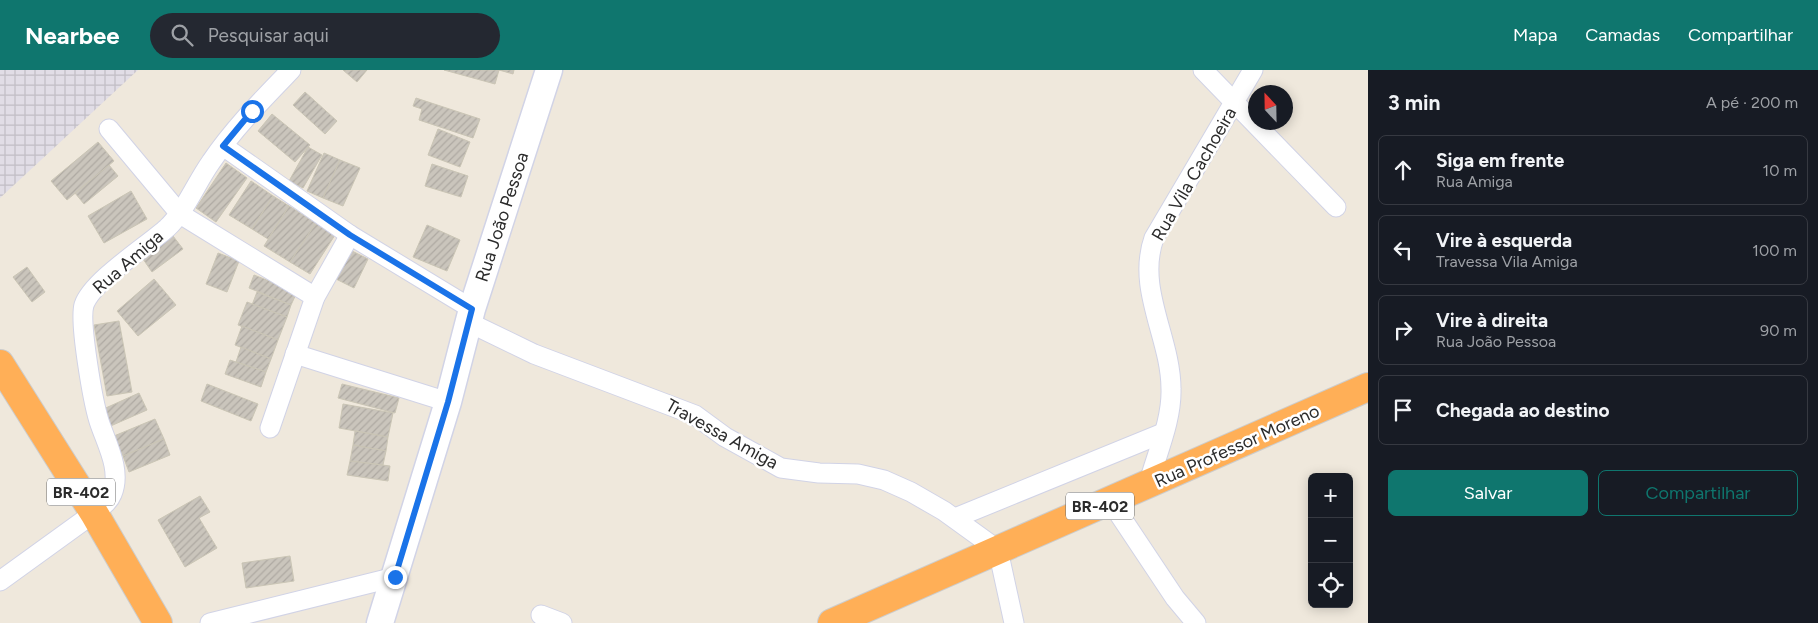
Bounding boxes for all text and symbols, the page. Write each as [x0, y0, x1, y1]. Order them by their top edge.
search box [150, 13, 500, 58]
text: Nearbee [25, 21, 120, 50]
icon: search [168, 21, 196, 49]
text: Pesquisar aqui [208, 24, 329, 47]
text: Mapa [1513, 24, 1557, 46]
text: Camadas [1585, 24, 1660, 46]
text: Compartilhar [1688, 24, 1793, 46]
north arrow [1248, 85, 1293, 130]
text: 3 min [1388, 90, 1440, 115]
text: A pé · 200 m [1706, 93, 1798, 112]
route start [241, 100, 264, 123]
street label: Rua Vila Cachoeira [1147, 103, 1241, 245]
street label: Rua João Pessoa [471, 149, 533, 285]
text: Siga em frente [1436, 149, 1564, 172]
icon: ahead [1389, 156, 1417, 184]
text: 10 m [1763, 161, 1797, 180]
text: Rua Amiga [1436, 172, 1513, 191]
street label: Rua Amiga [88, 225, 168, 299]
text: Vire à esquerda [1436, 229, 1572, 252]
icon: left [1389, 236, 1417, 264]
text: 100 m [1752, 241, 1797, 260]
text: Travessa Vila Amiga [1436, 252, 1578, 271]
text: Vire à direita [1436, 309, 1548, 332]
icon: right [1389, 316, 1417, 344]
text: 90 m [1760, 321, 1797, 340]
text: Rua João Pessoa [1436, 332, 1556, 351]
street label: Travessa Amiga [662, 394, 782, 474]
icon: arrive [1389, 396, 1417, 424]
text: Chegada ao destino [1436, 399, 1609, 422]
street label: Rua Professor Moreno [1151, 400, 1323, 492]
button: Salvar [1388, 470, 1588, 516]
button: Compartilhar [1598, 470, 1798, 516]
map controls [1308, 473, 1353, 608]
button: + [1308, 473, 1353, 518]
road number: BR-402 [47, 478, 115, 506]
road number: BR-402 [1066, 492, 1134, 520]
button: − [1308, 518, 1353, 563]
button: locate [1308, 563, 1353, 608]
route end [384, 566, 407, 589]

